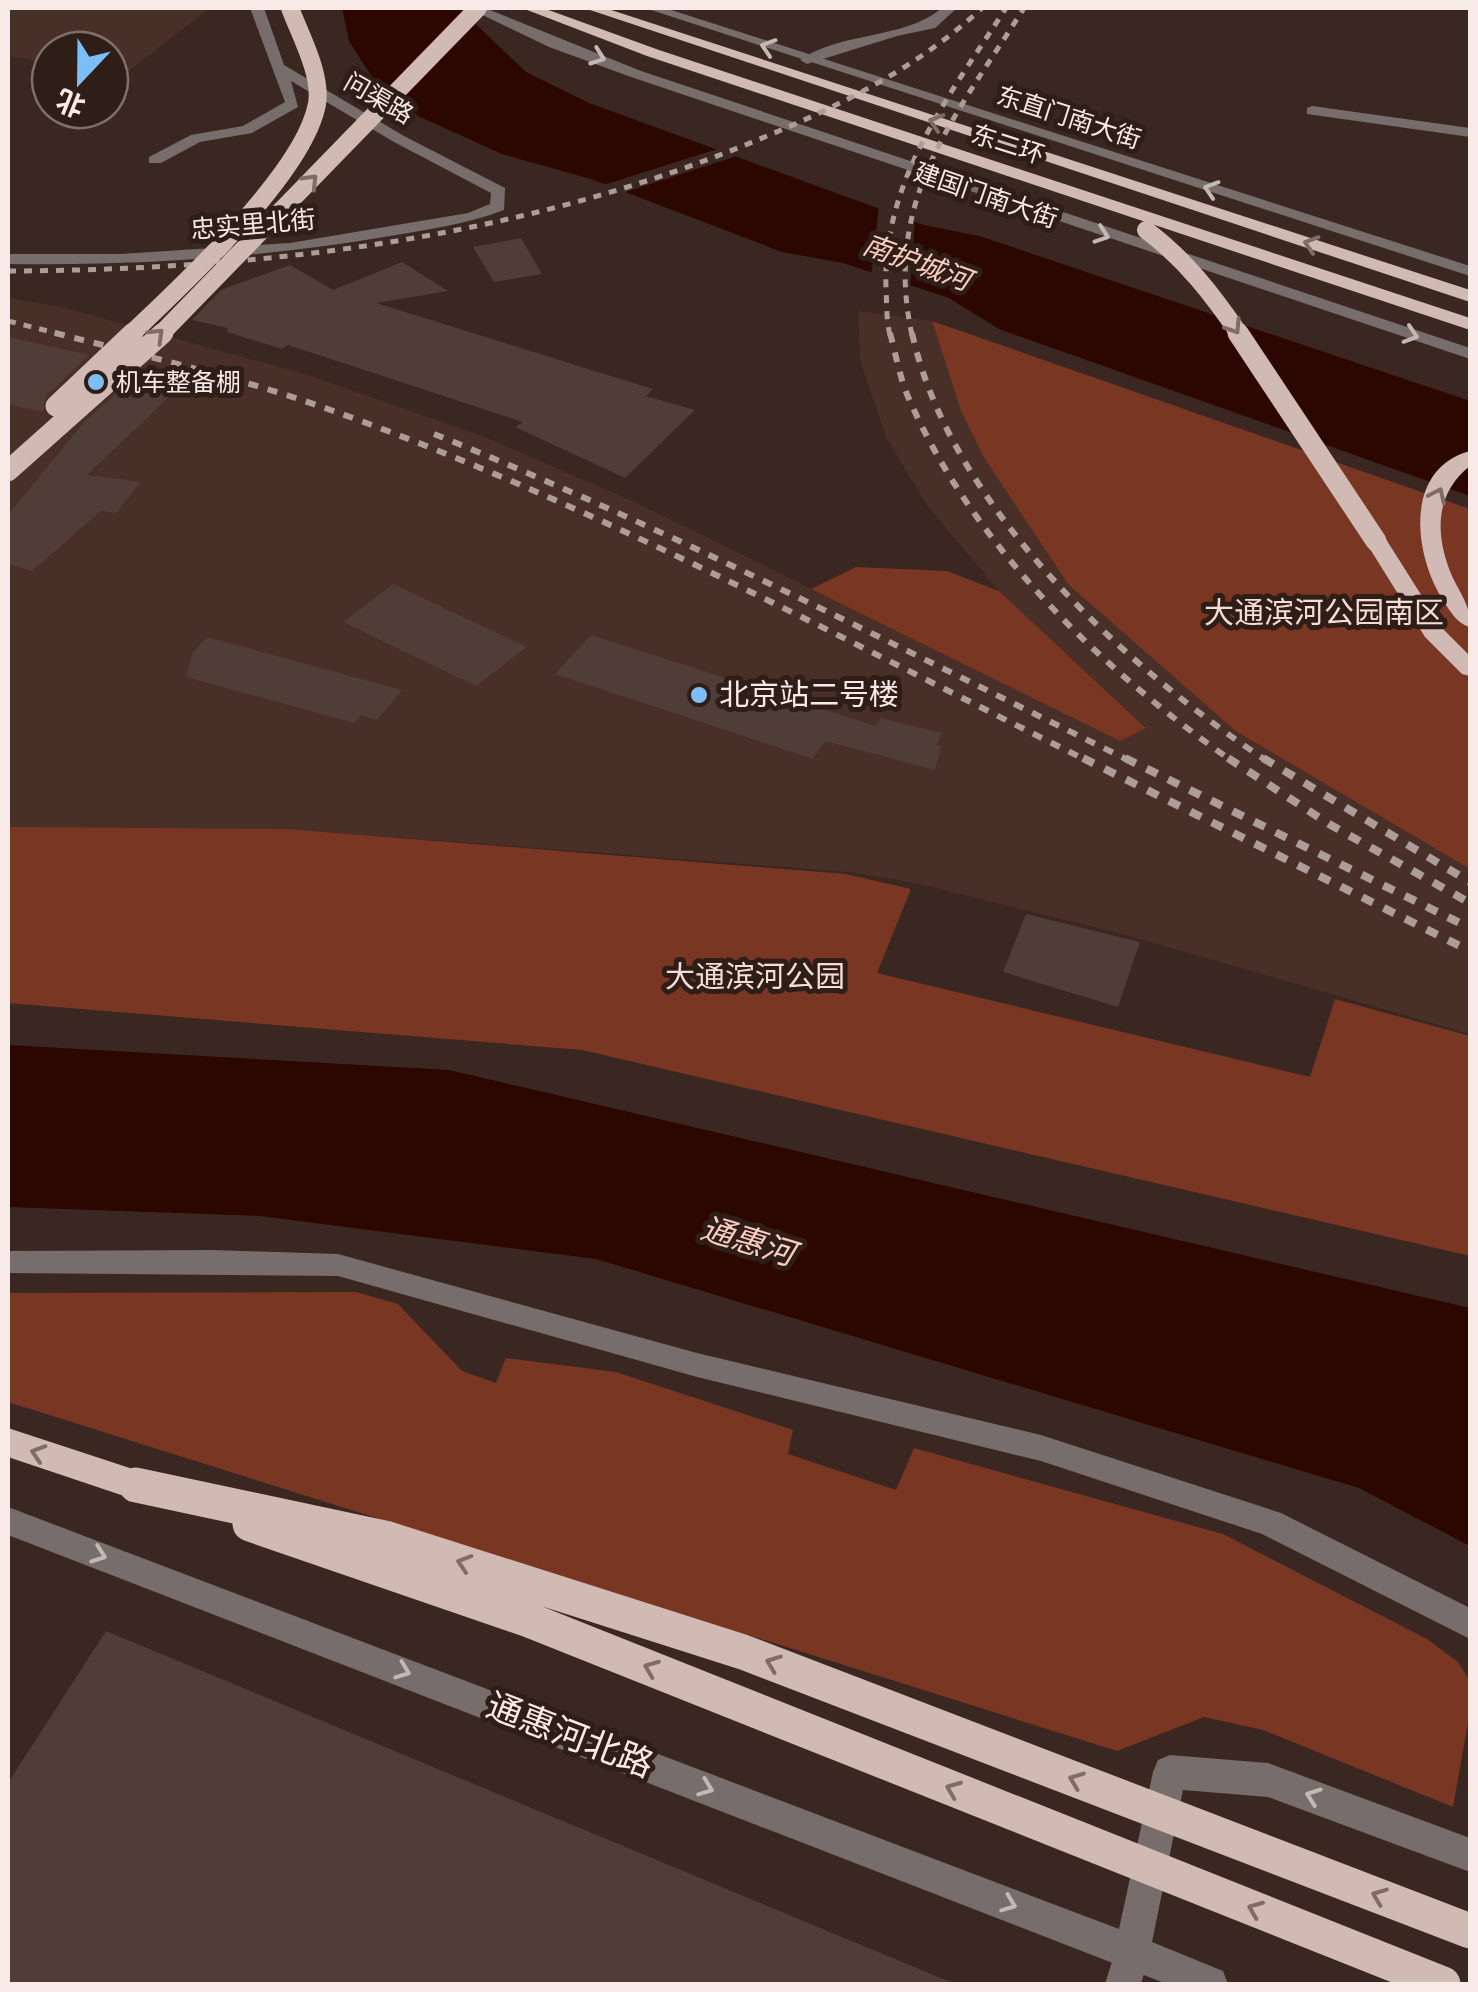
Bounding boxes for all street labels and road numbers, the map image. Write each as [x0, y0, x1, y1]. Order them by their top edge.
street label: 问渠路 [340, 67, 418, 129]
street label: 东直门南大街 [993, 81, 1145, 153]
street label: 东二环 [968, 119, 1048, 169]
street label: 建国门南大街 [911, 157, 1061, 233]
street label: 忠实里北街 [190, 205, 316, 243]
street label: 通惠河北路 [481, 1684, 659, 1784]

